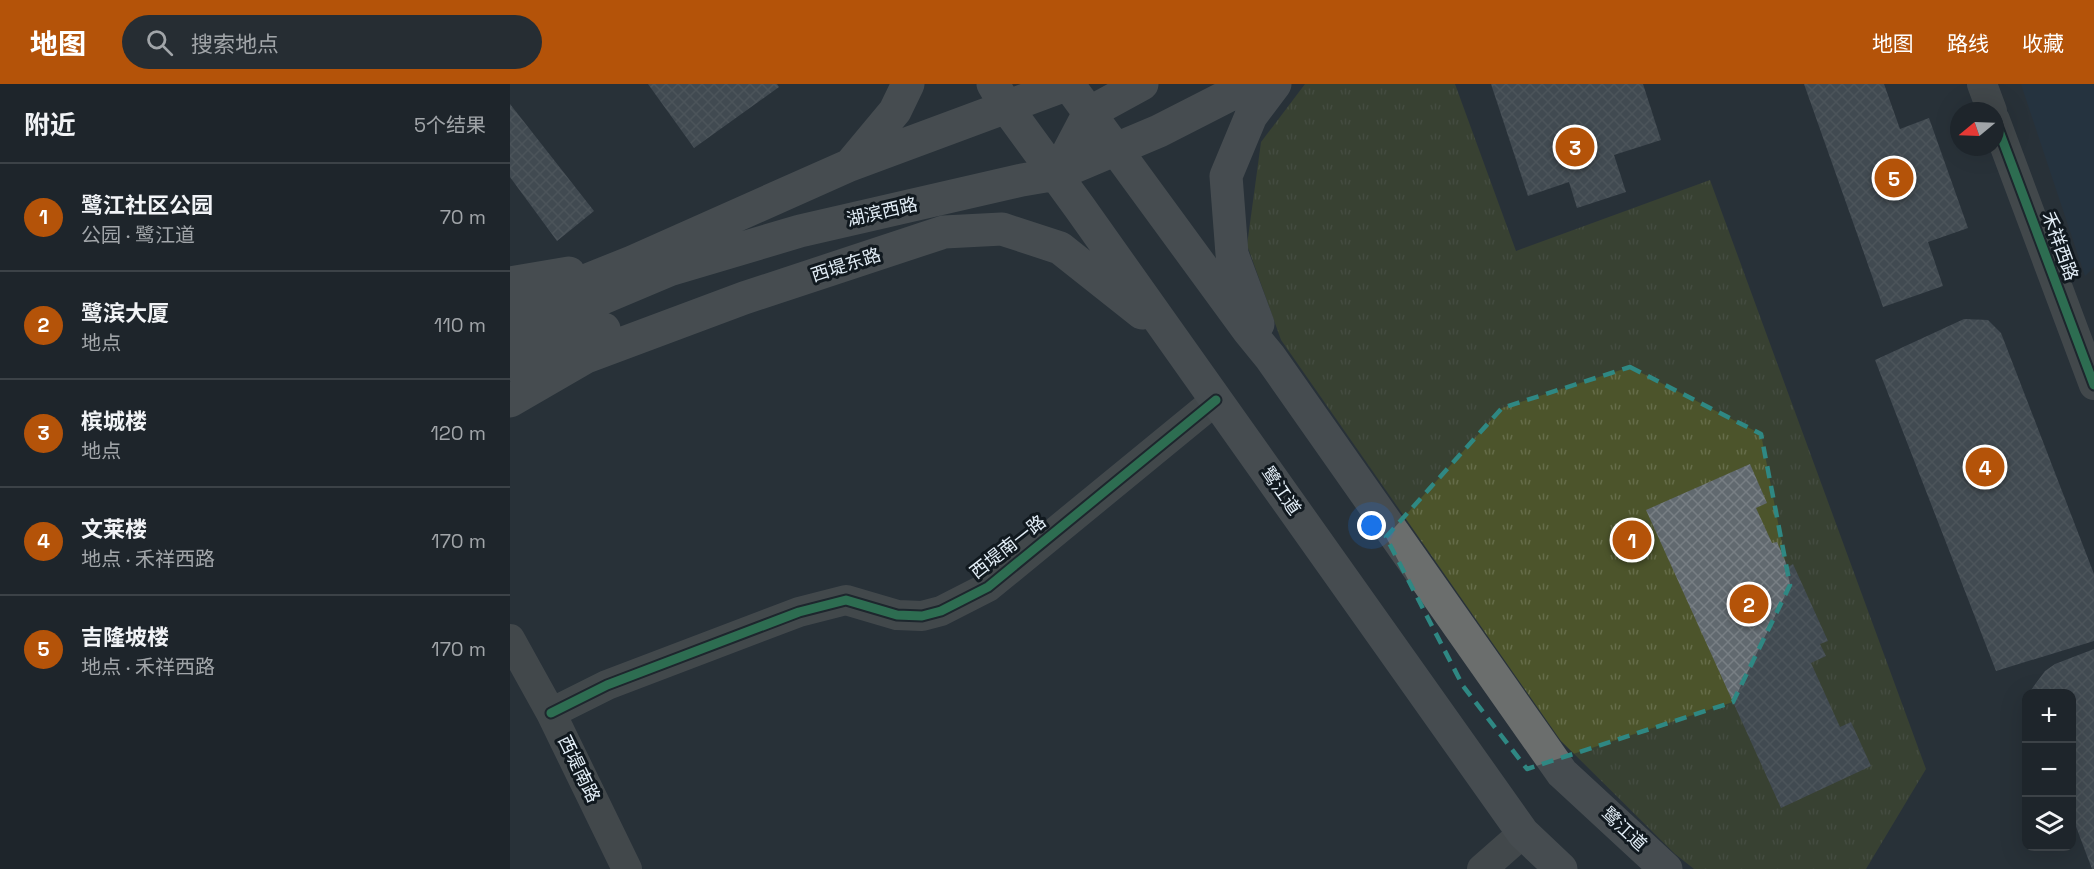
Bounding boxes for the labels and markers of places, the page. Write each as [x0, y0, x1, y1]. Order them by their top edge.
pin: 3 [1556, 124, 1594, 170]
pin: 5 [1874, 156, 1914, 200]
pin: 4 [1966, 444, 2004, 490]
pin: 1 [1612, 518, 1652, 562]
pin: 2 [1730, 582, 1768, 626]

